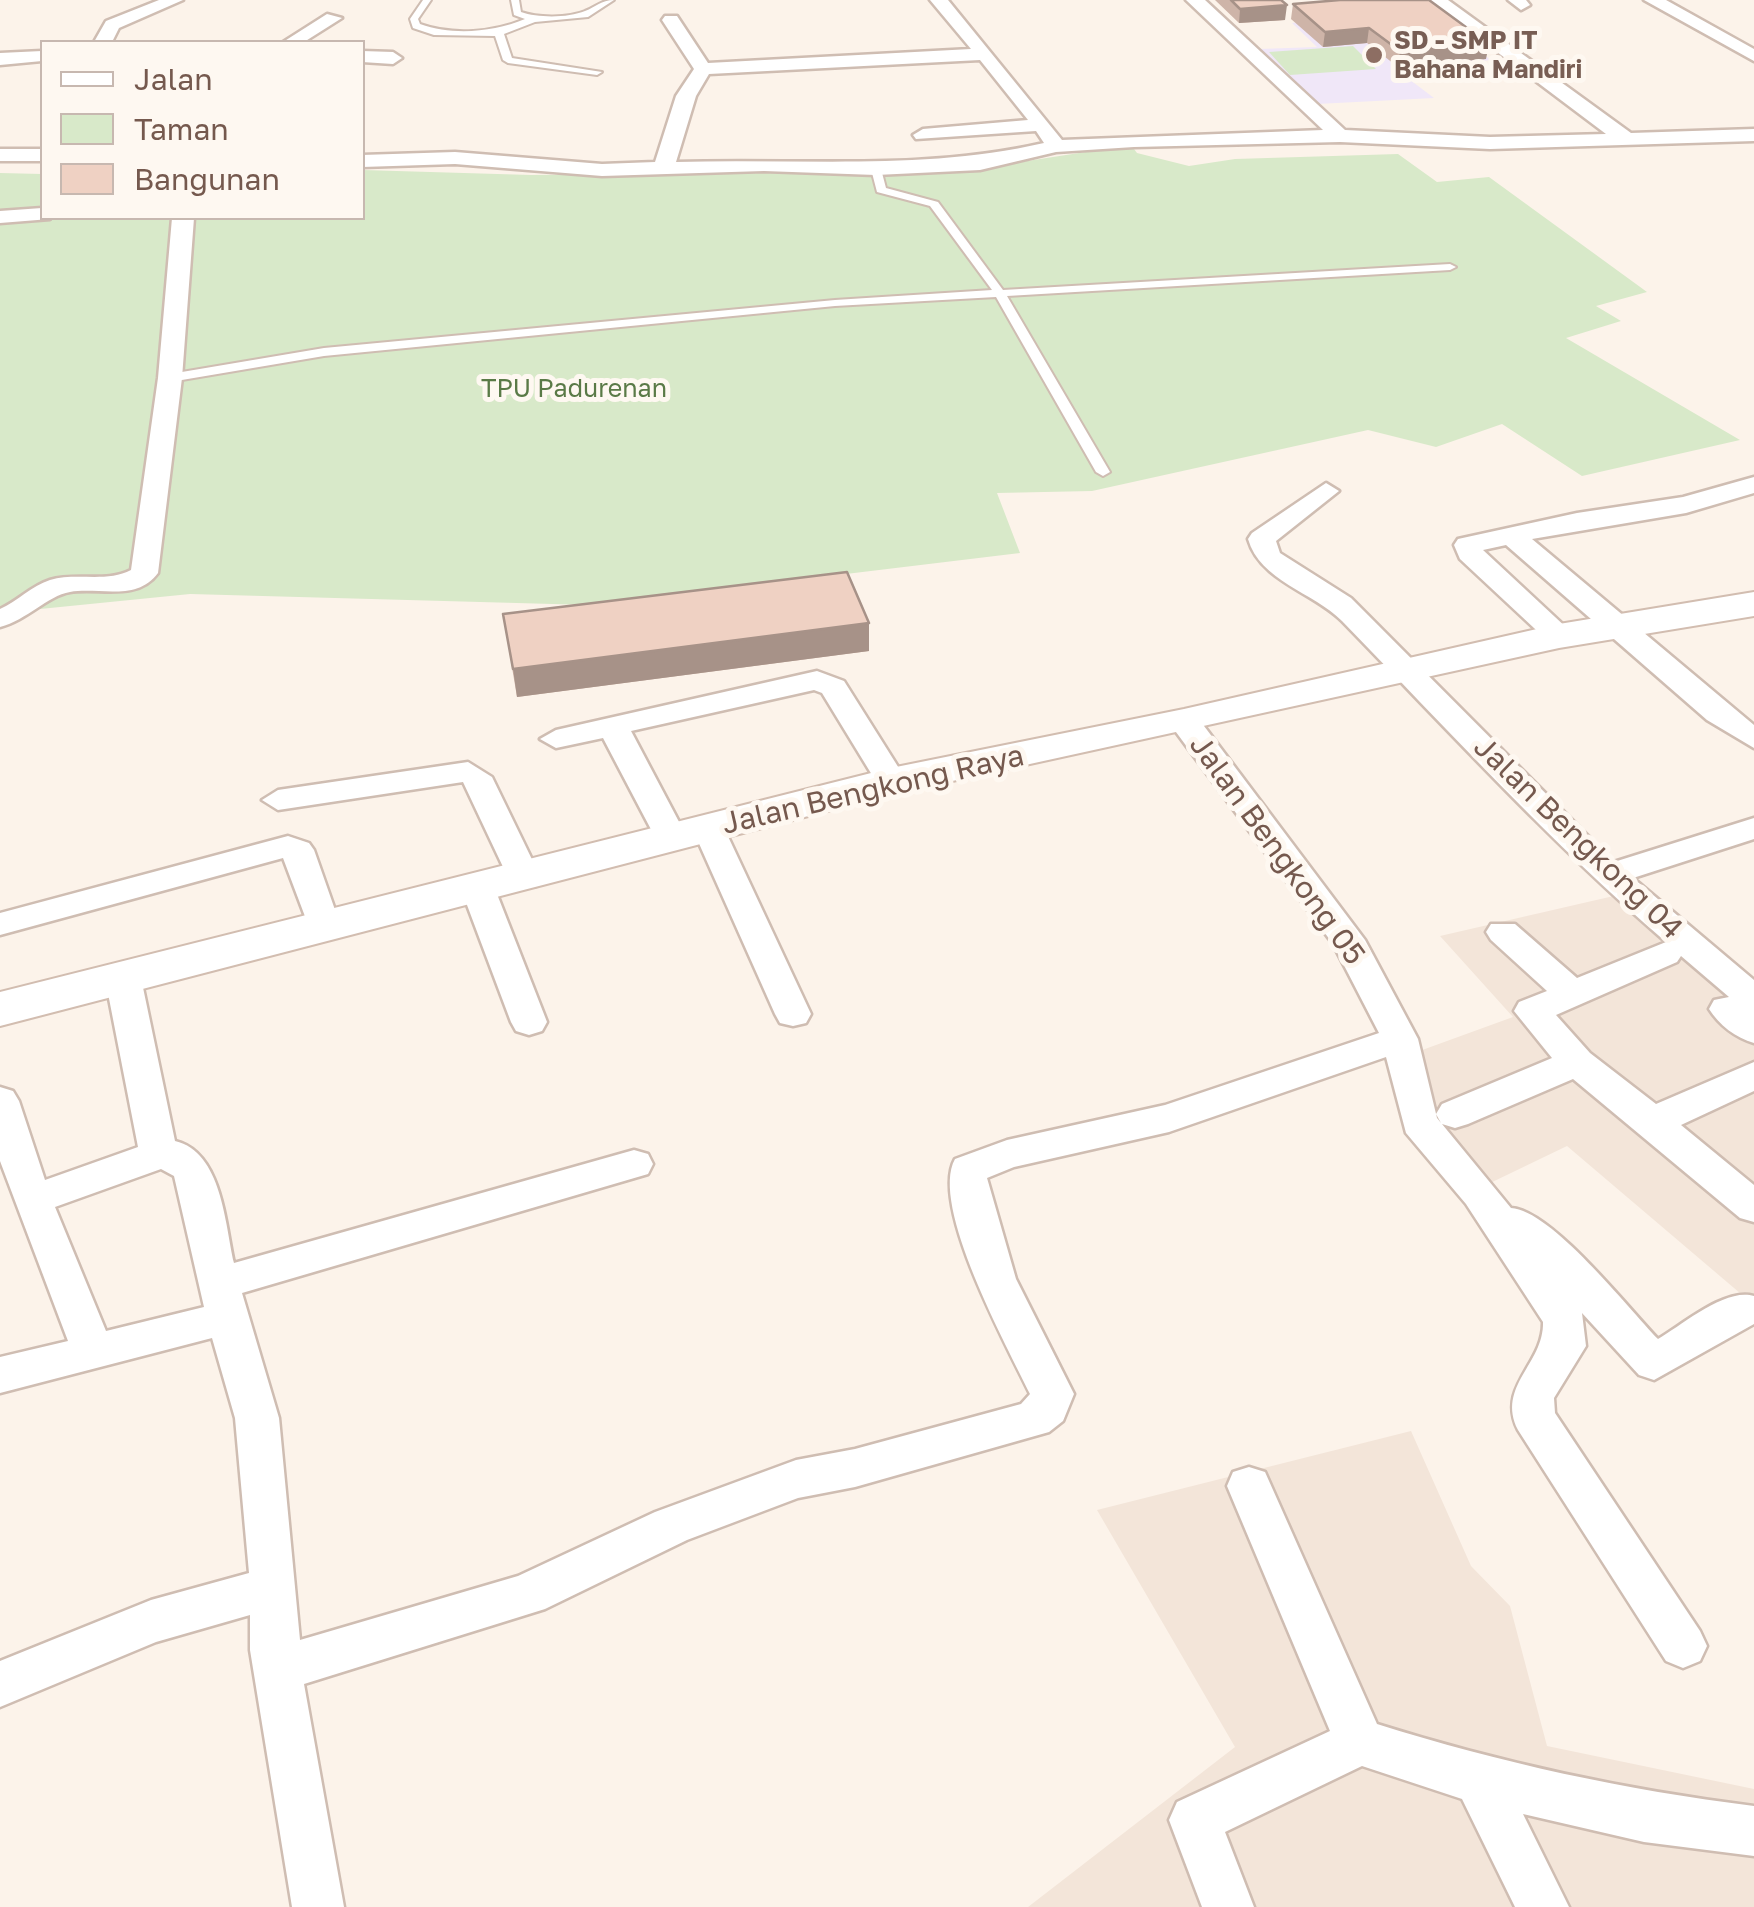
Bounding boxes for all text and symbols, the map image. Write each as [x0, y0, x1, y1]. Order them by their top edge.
place label: SD - SMP IT Bahana Mandiri [1394, 26, 1582, 85]
legend [40, 40, 365, 220]
marker: SD - SMP IT Bahana Mandiri [1363, 44, 1385, 66]
text: Jalan [134, 61, 213, 97]
text: Taman [134, 111, 229, 147]
text: Bangunan [134, 161, 280, 197]
park label: TPU Padurenan [481, 374, 667, 404]
street label: Jalan Bengkong 05 [1182, 728, 1372, 972]
street label: Jalan Bengkong 04 [1466, 729, 1690, 947]
street label: Jalan Bengkong Raya [719, 738, 1027, 842]

